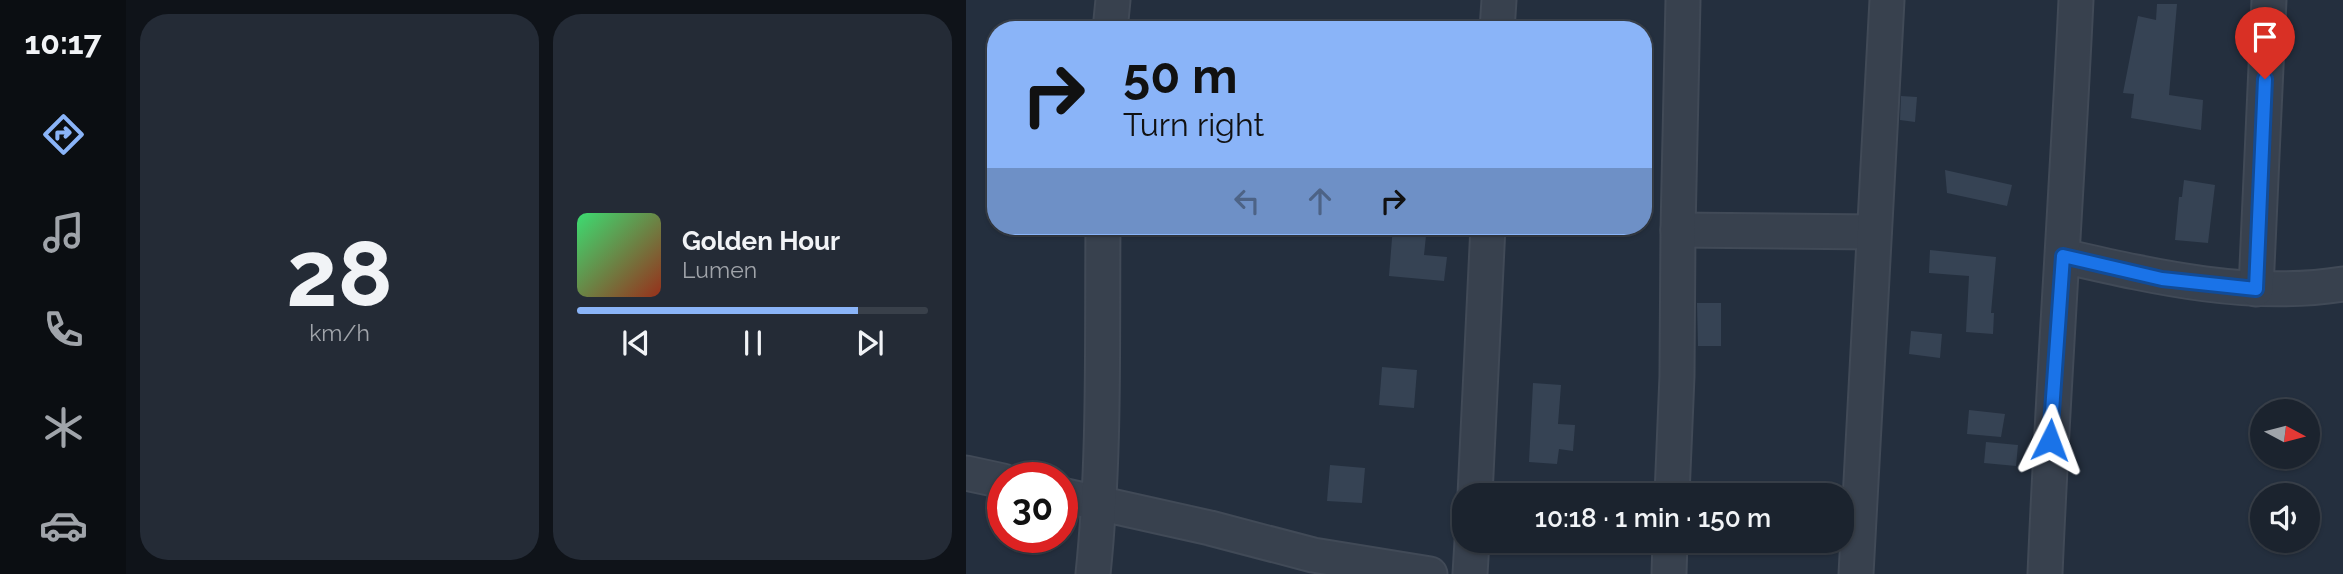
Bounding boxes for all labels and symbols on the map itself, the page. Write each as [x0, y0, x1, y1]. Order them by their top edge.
pin [2235, 7, 2295, 79]
north arrow [2250, 399, 2320, 469]
position arrow [2013, 403, 2087, 477]
speed limit sign: 30 [987, 462, 1078, 553]

